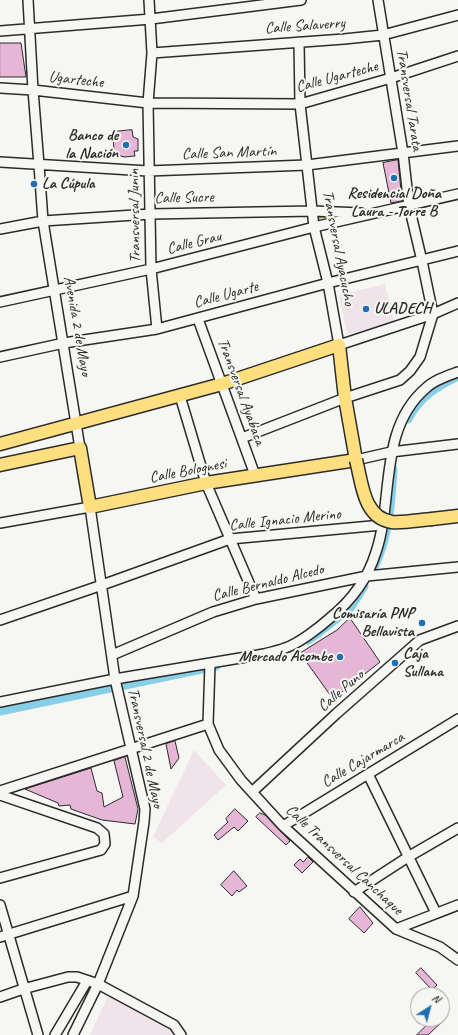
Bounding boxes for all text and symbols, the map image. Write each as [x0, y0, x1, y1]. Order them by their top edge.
street label: Calle Salaverry [264, 14, 346, 38]
street label: Transversal Tarata [391, 48, 427, 152]
street label: Calle Ugarteche [294, 57, 380, 97]
street label: Ugarteche [48, 68, 104, 92]
place label: Banco de la Nación [65, 126, 118, 164]
marker: Banco de la Nación [121, 140, 131, 150]
street label: Calle San Martín [181, 142, 277, 164]
street label: Transversal Junin [125, 169, 145, 263]
marker: Residencial Doña Laura - Torre B [389, 173, 399, 183]
place label: La Cúpula [42, 174, 95, 194]
marker: La Cúpula [29, 179, 39, 189]
place label: Residencial Doña Laura - Torre B [347, 184, 441, 222]
street label: Calle Sucre [154, 188, 214, 208]
street label: Transversal Ayacucho [317, 189, 359, 307]
street label: Calle Grau [165, 227, 223, 259]
street label: Avenida 2 de Mayo [59, 275, 95, 377]
street label: Calle Ugarte [192, 277, 260, 313]
place label: ULADECH [374, 299, 431, 319]
marker: ULADECH [361, 304, 371, 314]
street label: Transversal Ayabaca [213, 336, 269, 448]
street label: Calle Bolognesi [148, 454, 228, 488]
street label: Calle Ignacio Merino [228, 505, 342, 535]
street label: Calle Bernaldo Alcedo [210, 560, 326, 606]
place label: Comisaría PNP Bellavista [332, 604, 414, 642]
marker: Comisaría PNP Bellavista [417, 618, 427, 628]
place label: Caja Sullana [403, 644, 443, 682]
place label: Mercado Acombe [239, 647, 332, 667]
marker: Mercado Acombe [335, 652, 345, 662]
marker: Caja Sullana [390, 658, 400, 668]
street label: Calle Puno [314, 666, 368, 716]
street label: Transversal 2 de Mayo [123, 686, 167, 810]
street label: Calle Cajarmarca [318, 728, 408, 792]
street label: Calle Transversal Canchaque [281, 801, 407, 919]
north arrow [410, 987, 450, 1027]
text: N [430, 990, 443, 1006]

